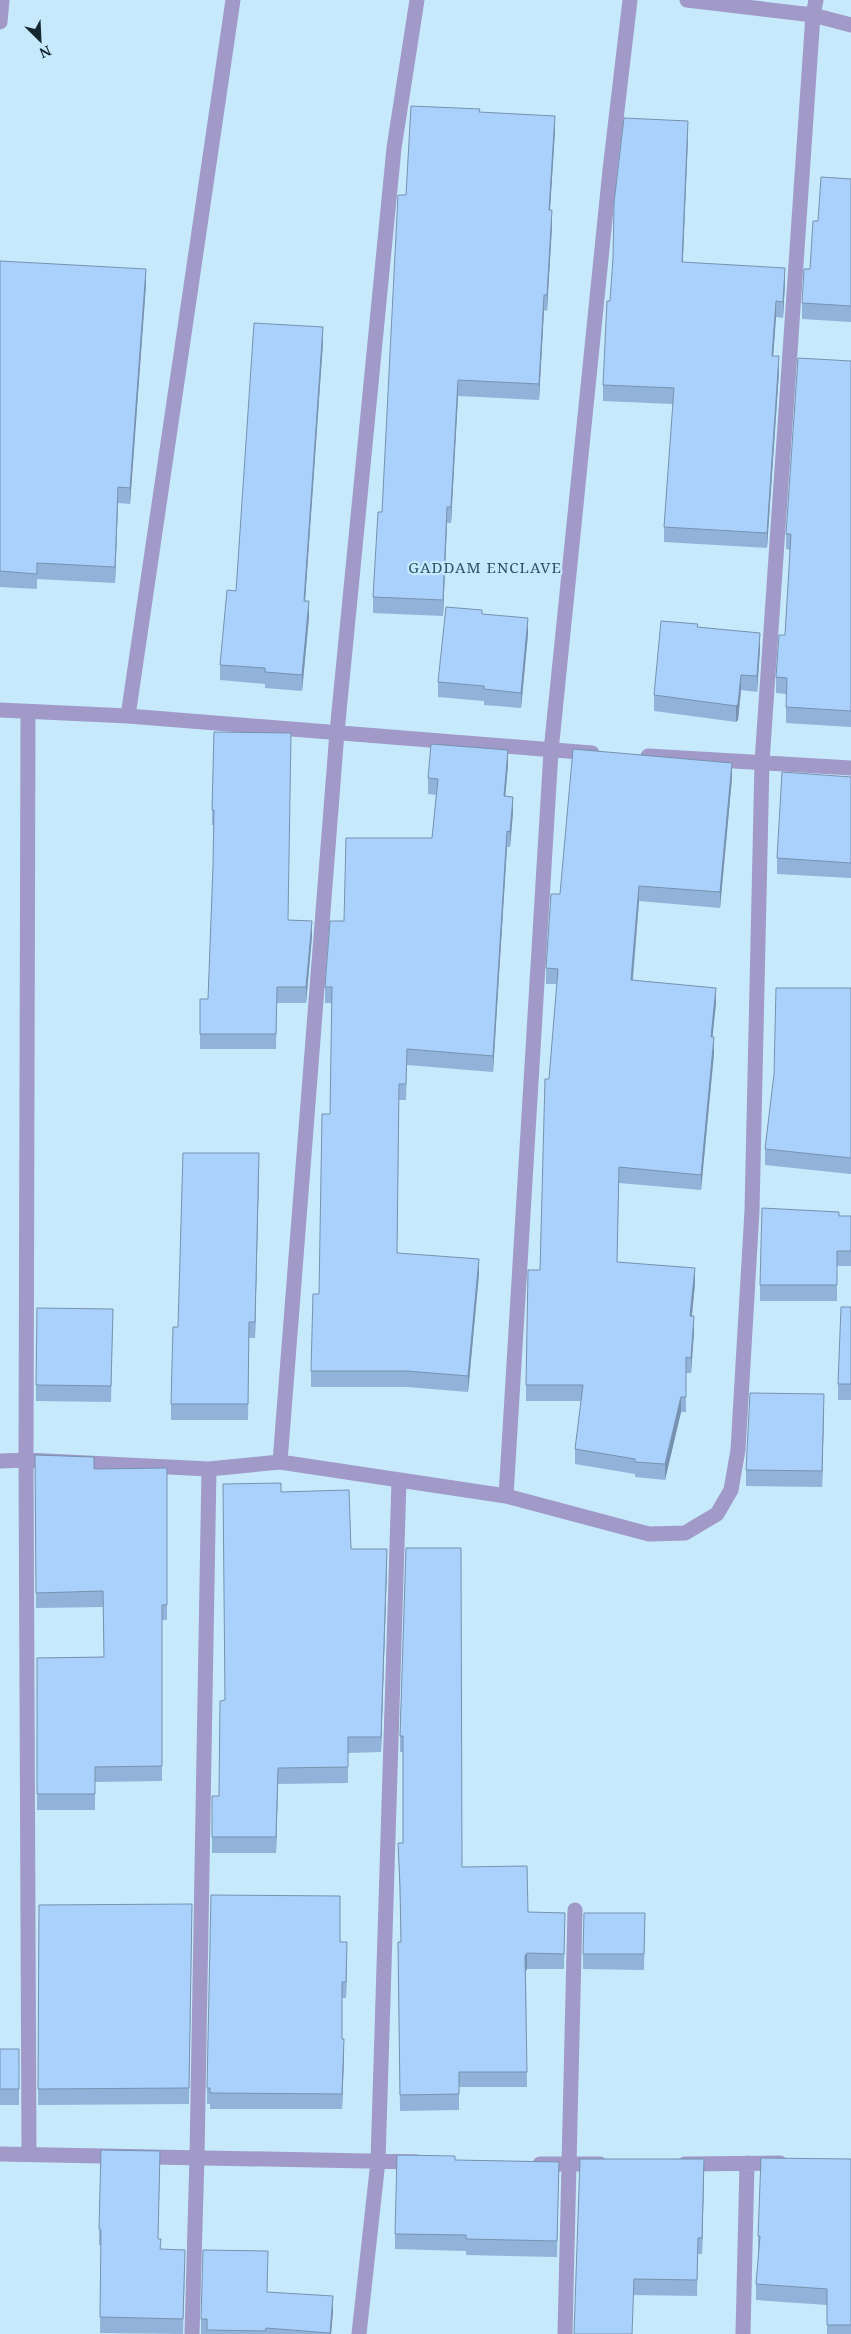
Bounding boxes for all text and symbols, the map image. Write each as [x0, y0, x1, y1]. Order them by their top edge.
north arrow [15, 15, 65, 65]
text: N [37, 41, 54, 63]
district label: GADDAM ENCLAVE [408, 557, 562, 577]

